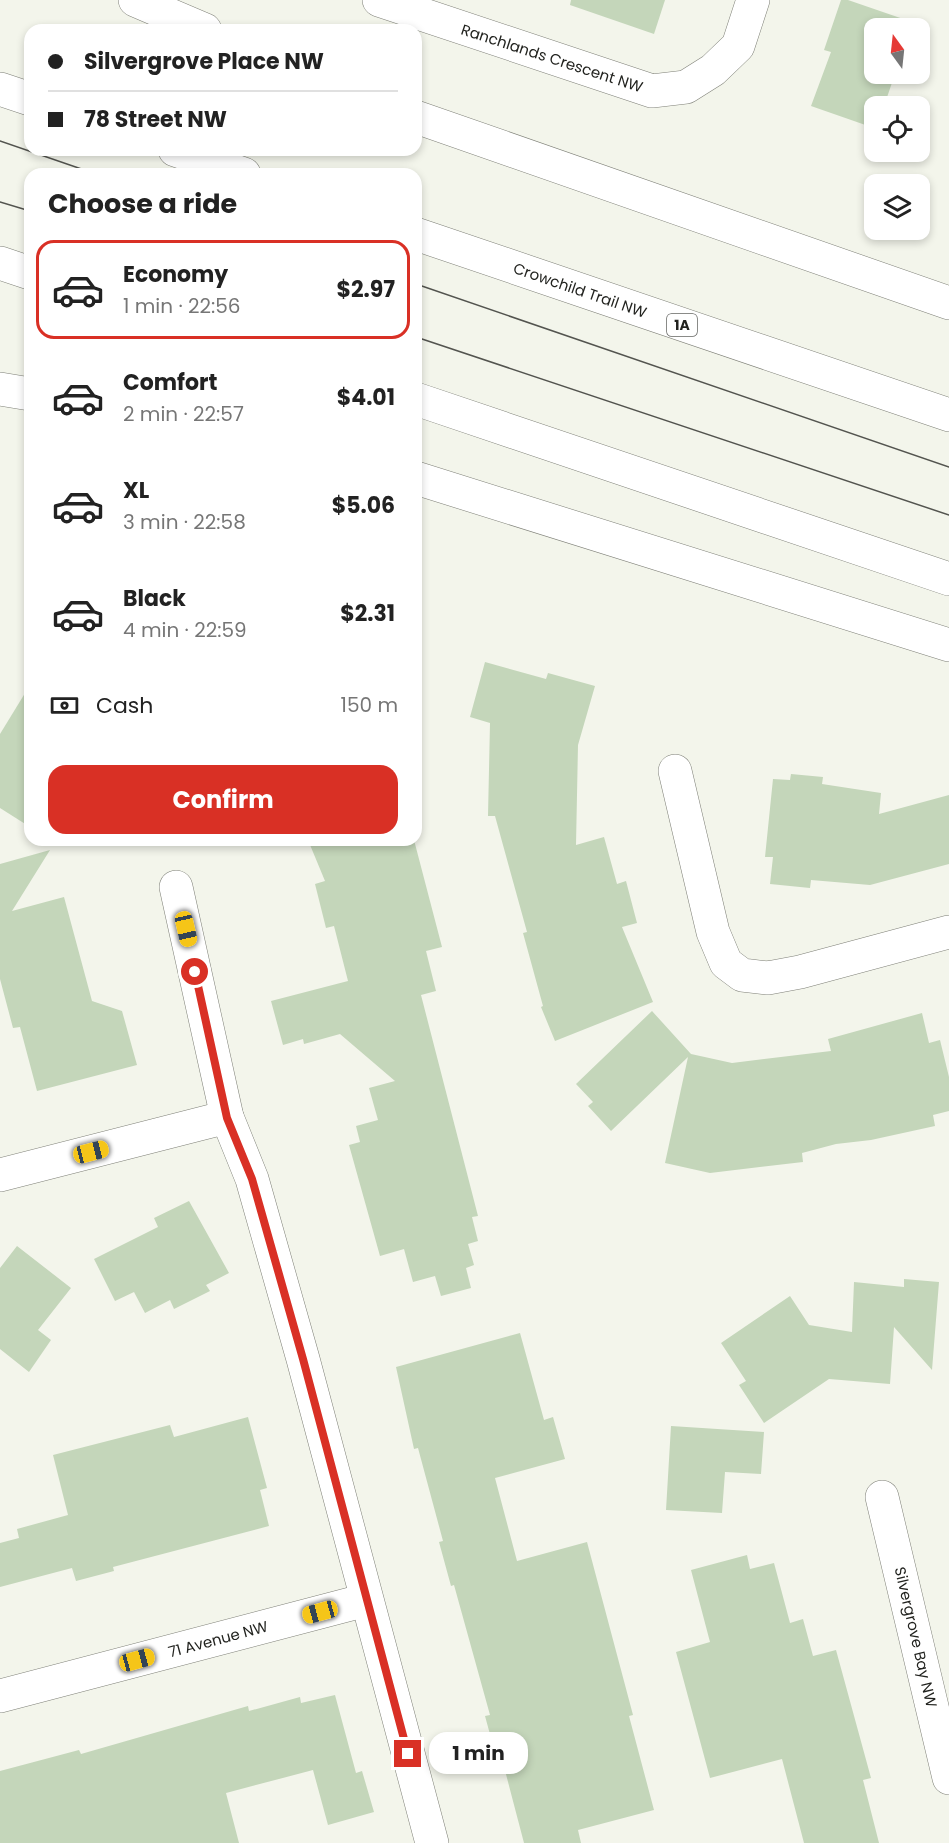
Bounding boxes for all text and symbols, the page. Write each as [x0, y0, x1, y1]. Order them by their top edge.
north arrow [864, 18, 930, 84]
map controls [864, 18, 930, 240]
street label: Ranchlands Crescent NW [458, 19, 646, 97]
text: Silvergrove Place NW [84, 46, 324, 77]
button: locate [864, 96, 930, 162]
text: 78 Street NW [84, 104, 227, 135]
button: layers [864, 174, 930, 240]
text: Choose a ride [48, 185, 237, 222]
street label: Crowchild Trail NW [511, 257, 650, 323]
text: Economy [123, 259, 228, 290]
icon: car [51, 263, 105, 317]
text: $2.97 [336, 274, 395, 305]
text: 1 min · 22:56 [123, 292, 241, 320]
road number: 1A [667, 314, 697, 336]
text: Comfort [123, 367, 217, 398]
icon: car [51, 371, 105, 425]
text: $4.01 [337, 382, 395, 413]
text: 2 min · 22:57 [123, 400, 244, 428]
text: XL [123, 475, 149, 506]
icon: car [51, 479, 105, 533]
text: $5.06 [332, 490, 395, 521]
text: 3 min · 22:58 [123, 508, 246, 536]
text: Black [123, 583, 186, 614]
icon: car [51, 587, 105, 641]
text: $2.31 [340, 598, 395, 629]
text: 4 min · 22:59 [123, 616, 247, 644]
icon: cash [48, 689, 81, 722]
text: Cash [96, 690, 153, 721]
text: 150 m [341, 691, 398, 719]
button: Confirm [48, 765, 398, 834]
car [173, 909, 199, 949]
route start [181, 958, 208, 985]
car [71, 1139, 111, 1165]
street label: Silvergrove Bay NW [890, 1565, 942, 1710]
car [300, 1599, 340, 1625]
street label: 71 Avenue NW [166, 1615, 271, 1662]
car [117, 1647, 157, 1673]
callout: 1 min [429, 1733, 528, 1775]
text: 1 min [452, 1739, 505, 1767]
route end [394, 1740, 421, 1767]

